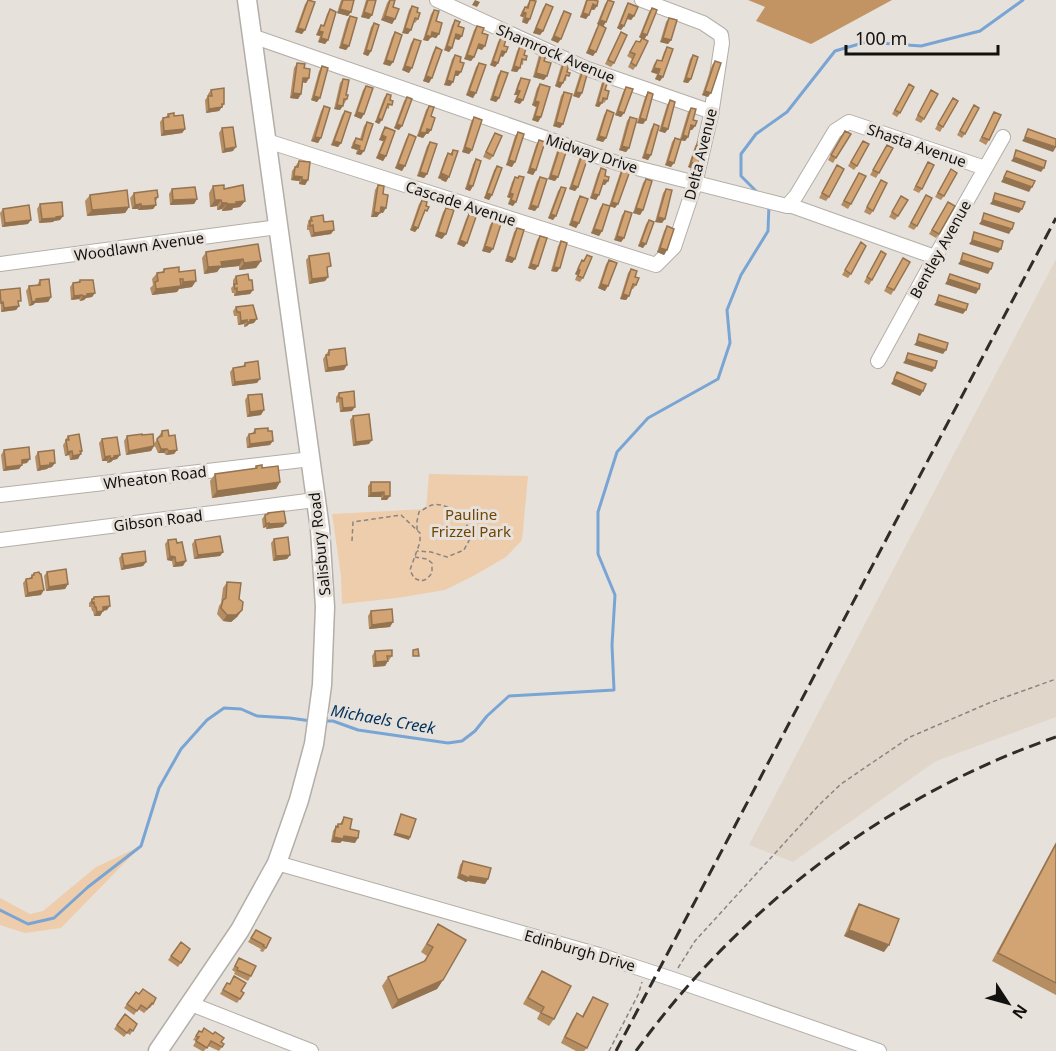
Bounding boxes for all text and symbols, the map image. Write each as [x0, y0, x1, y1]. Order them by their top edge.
scale bar [846, 18, 998, 56]
street label: Shamrock Avenue [494, 19, 618, 87]
text: 100 m [855, 26, 907, 50]
street label: Delta Avenue [679, 106, 721, 202]
street label: Shasta Avenue [865, 119, 969, 171]
street label: Midway Drive [543, 129, 641, 177]
street label: Cascade Avenue [403, 176, 519, 230]
street label: Bentley Avenue [905, 196, 975, 302]
street label: Woodlawn Avenue [73, 227, 205, 265]
street label: Wheaton Road [102, 461, 208, 493]
street label: Salisbury Road [304, 491, 334, 597]
park label: Pauline Frizzel Park [431, 504, 511, 541]
street label: Gibson Road [112, 505, 204, 535]
water label: Michaels Creek [329, 699, 438, 739]
street label: Edinburgh Drive [522, 925, 638, 975]
north arrow [978, 973, 1038, 1033]
text: N [1007, 1000, 1033, 1024]

